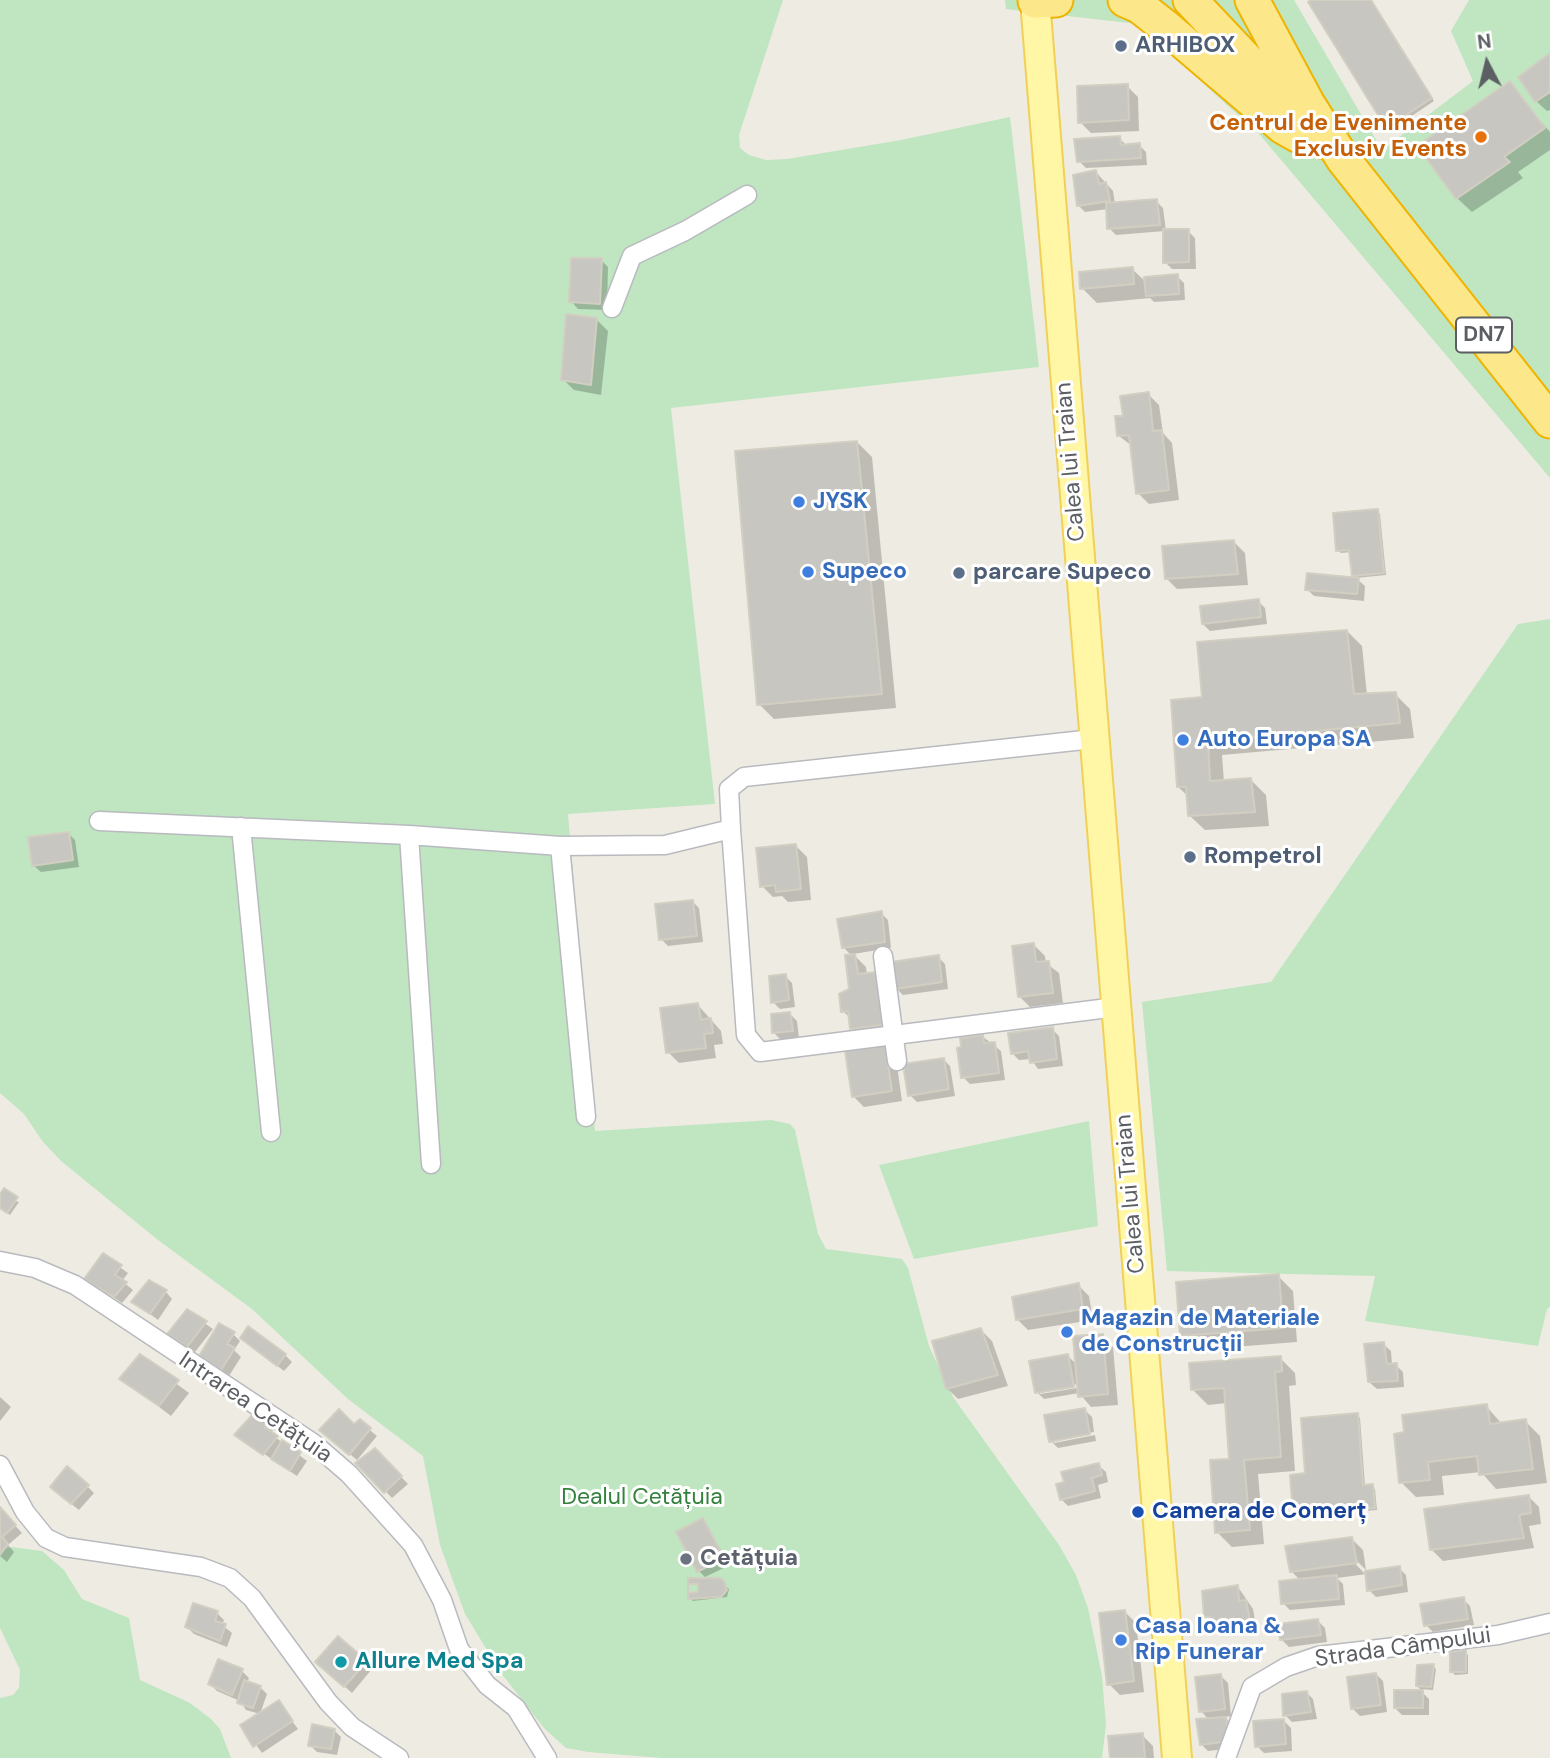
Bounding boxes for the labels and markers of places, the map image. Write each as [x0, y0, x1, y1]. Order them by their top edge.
place label: ARHIBOX [1135, 32, 1235, 60]
marker: ARHIBOX [1113, 38, 1129, 54]
place label: Centrul de Evenimente Exclusiv Events [1209, 110, 1467, 164]
marker: Centrul de Evenimente Exclusiv Events [1473, 129, 1489, 145]
place label: JYSK [813, 488, 868, 516]
marker: JYSK [791, 494, 807, 510]
place label: Supeco [822, 558, 907, 586]
place label: parcare Supeco [973, 559, 1152, 587]
marker: Supeco [800, 564, 816, 580]
marker: parcare Supeco [951, 565, 967, 581]
place label: Auto Europa SA [1197, 726, 1371, 754]
marker: Auto Europa SA [1175, 732, 1191, 748]
place label: Rompetrol [1204, 843, 1322, 871]
marker: Rompetrol [1182, 849, 1198, 865]
place label: Magazin de Materiale de Construcții [1081, 1305, 1320, 1359]
marker: Magazin de Materiale de Construcții [1059, 1324, 1075, 1340]
place label: Camera de Comerț [1152, 1498, 1366, 1526]
marker: Camera de Comerț [1130, 1504, 1146, 1520]
place label: Cetățuia [700, 1545, 798, 1573]
marker: Cetățuia [678, 1551, 694, 1567]
place label: Casa Ioana & Rip Funerar [1135, 1613, 1281, 1667]
marker: Casa Ioana & Rip Funerar [1113, 1632, 1129, 1648]
place label: Allure Med Spa [355, 1648, 523, 1676]
marker: Allure Med Spa [333, 1654, 349, 1670]

